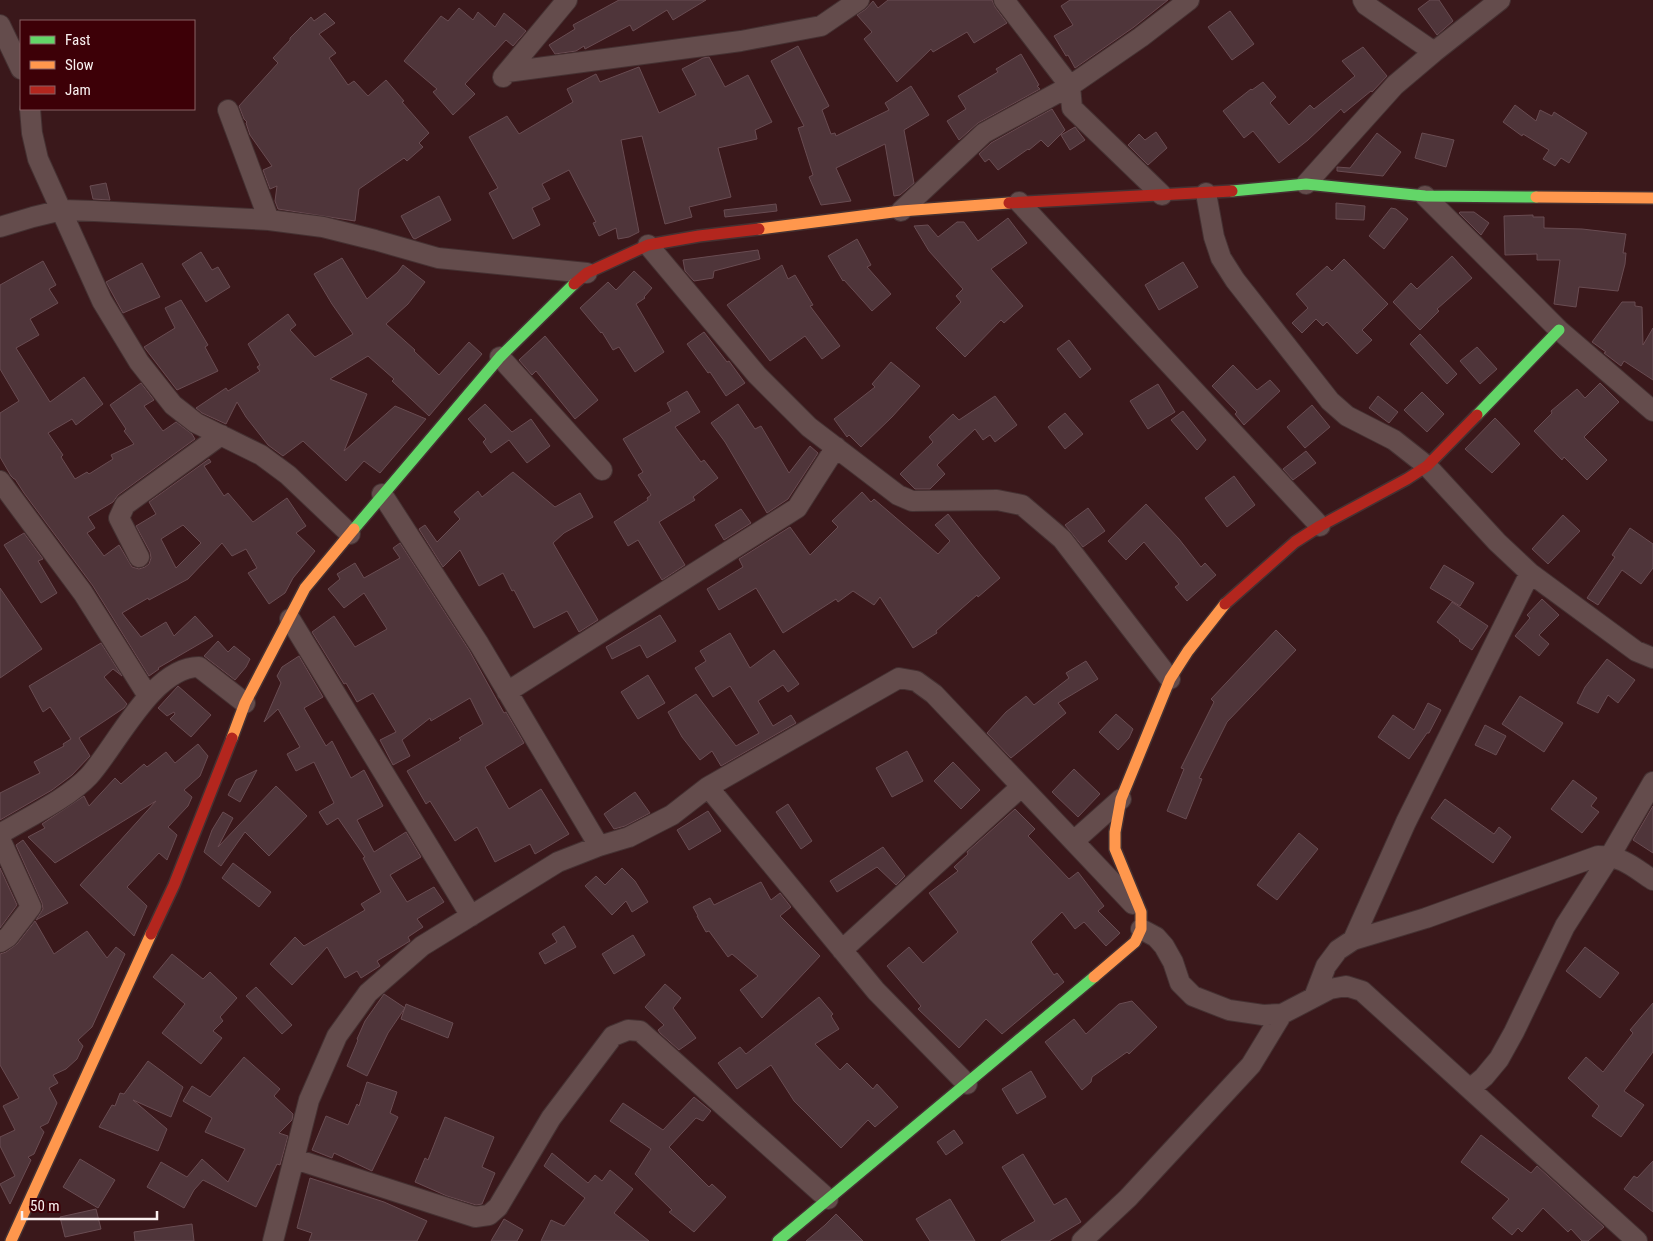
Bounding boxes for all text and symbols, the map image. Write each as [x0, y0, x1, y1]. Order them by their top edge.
legend [20, 20, 195, 110]
text: Fast [65, 31, 90, 49]
text: Slow [65, 56, 94, 74]
text: Jam [65, 81, 91, 99]
scale bar [22, 1188, 158, 1220]
text: 50 m [30, 1197, 60, 1215]

